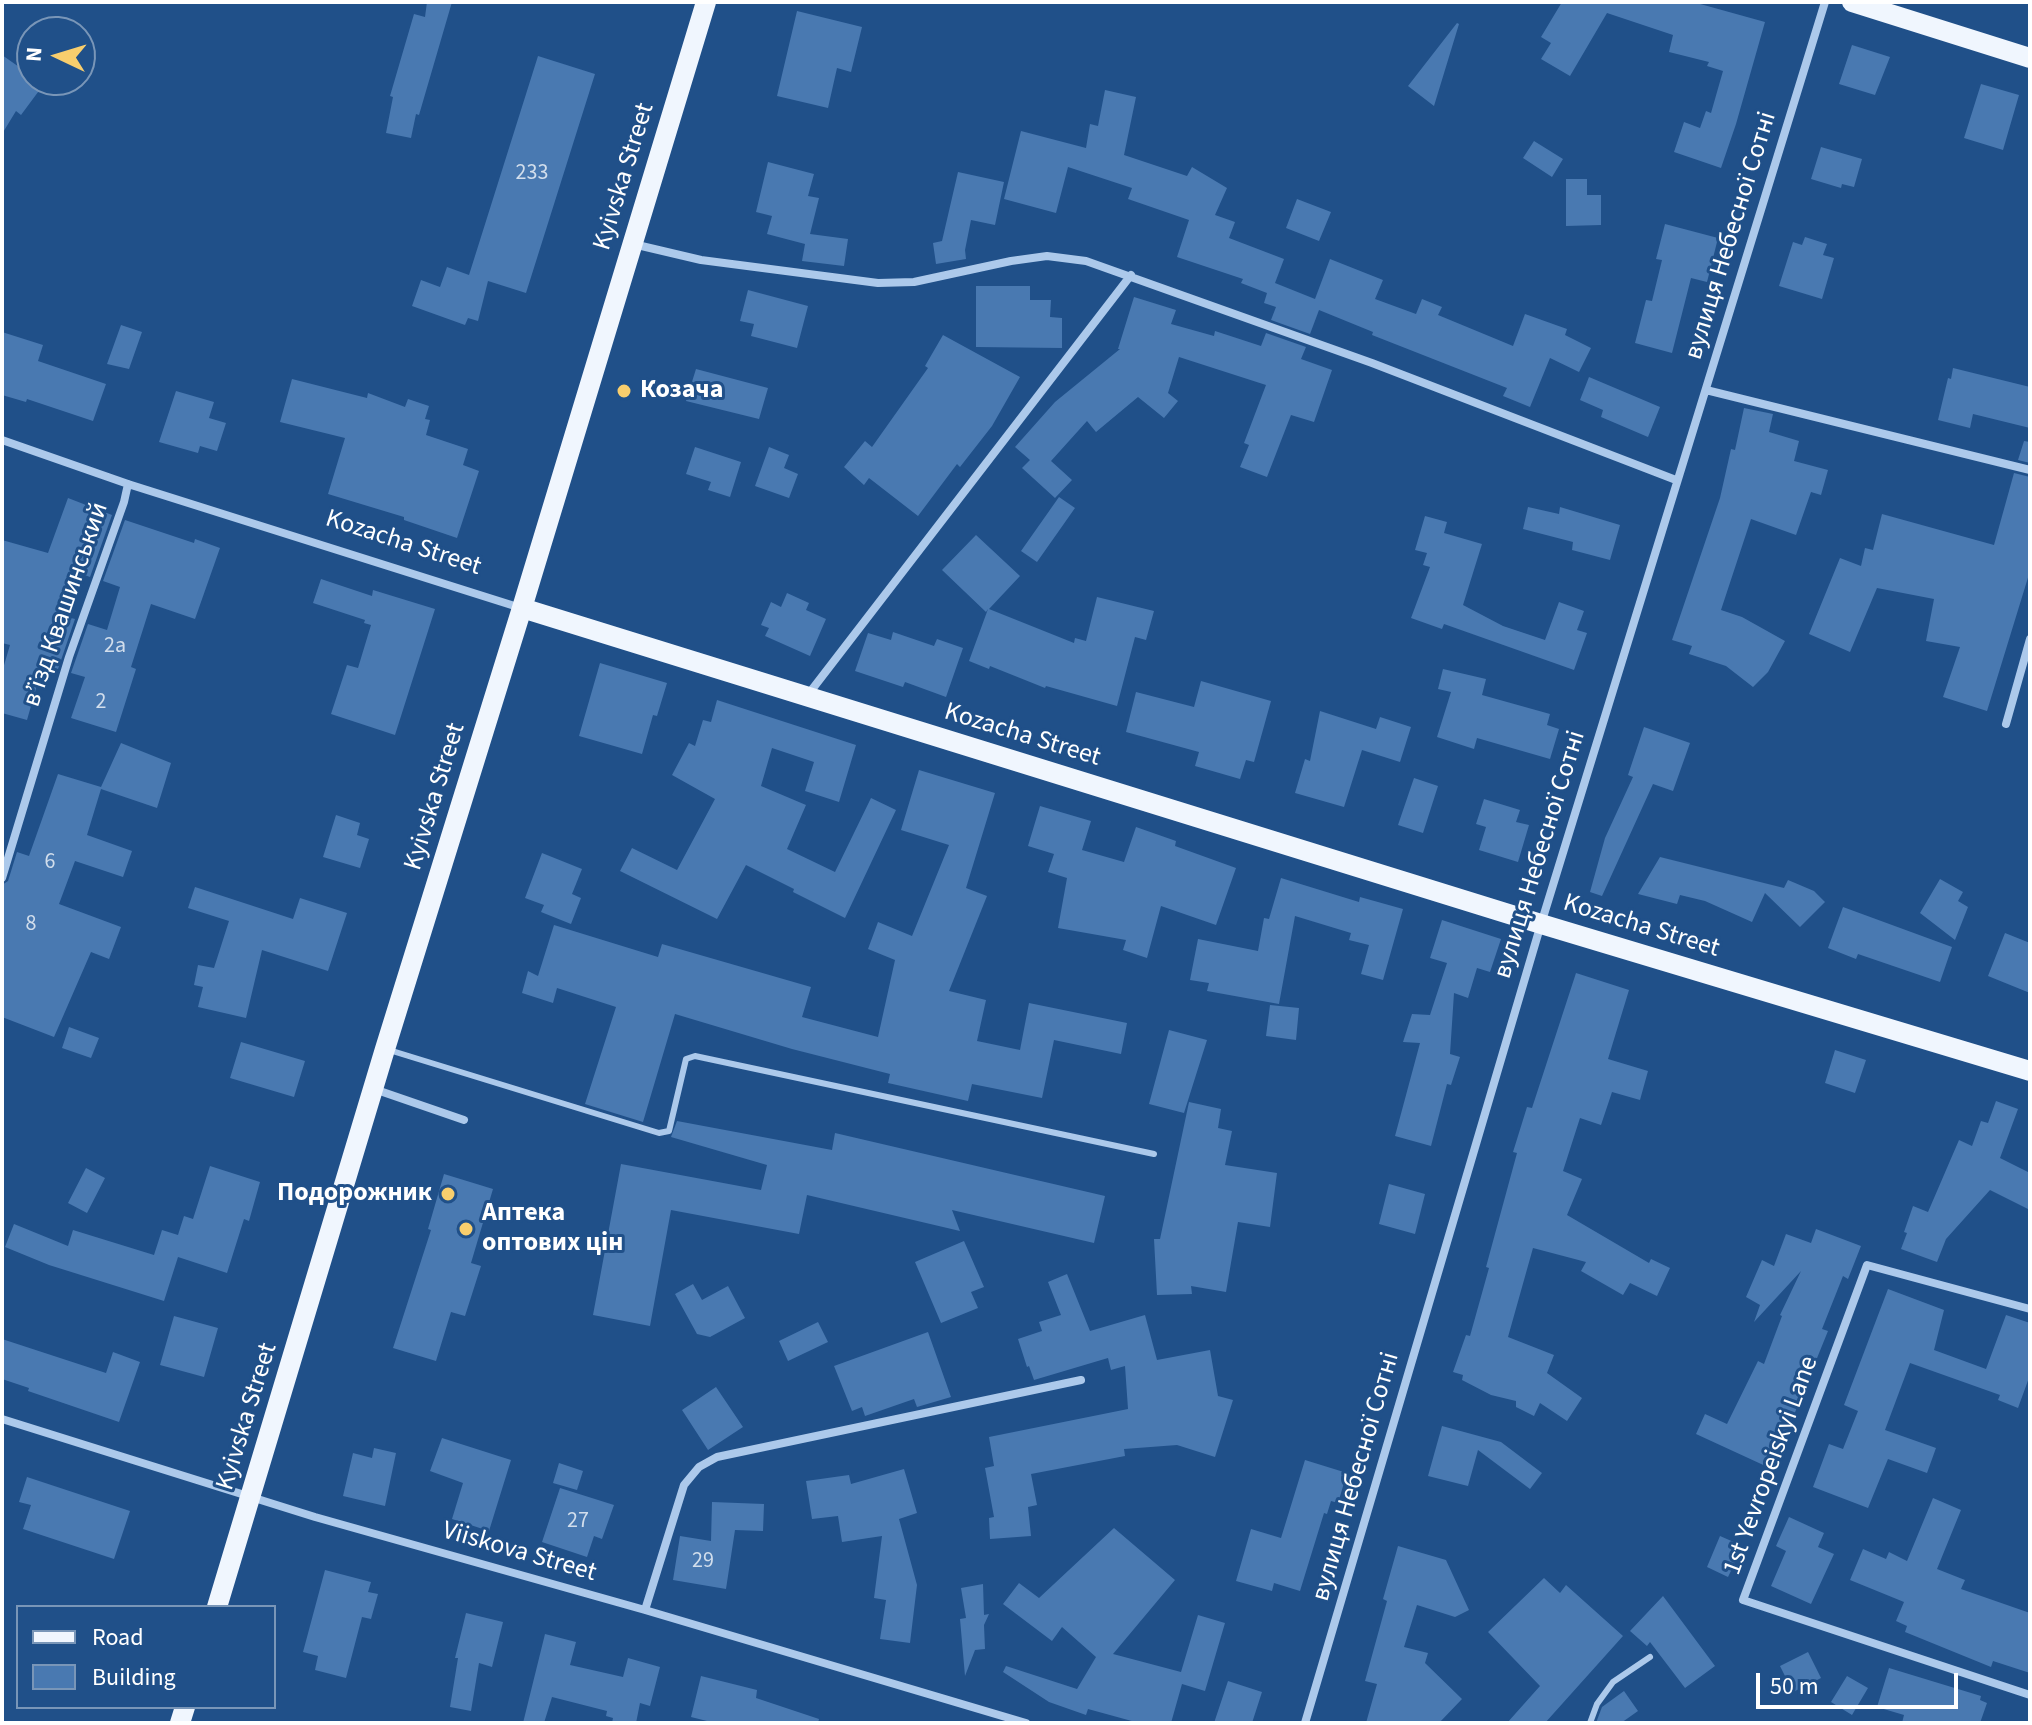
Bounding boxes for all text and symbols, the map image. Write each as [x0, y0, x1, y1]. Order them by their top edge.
north arrow [16, 16, 96, 96]
text: N [18, 46, 51, 63]
street label: Kyivska Street [588, 100, 662, 254]
street label: вулиця Небесної Сотні [1679, 108, 1785, 364]
house number: 233 [516, 161, 548, 187]
place label: Козача [640, 375, 723, 407]
marker: Козача [615, 382, 633, 400]
street label: в’їзд Квашинський [17, 499, 117, 711]
street label: Kozacha Street [321, 504, 485, 584]
house number: 2а [104, 634, 126, 660]
house number: 2 [96, 690, 106, 716]
street label: Kozacha Street [940, 697, 1104, 775]
street label: Kyivska Street [399, 720, 473, 874]
street label: вулиця Небесної Сотні [1488, 727, 1594, 983]
house number: 6 [45, 850, 55, 876]
street label: Kozacha Street [1559, 888, 1723, 966]
house number: 8 [26, 912, 36, 938]
place label: Подорожник [277, 1178, 432, 1210]
marker: Подорожник [439, 1185, 457, 1203]
place label: Аптека оптових цін [482, 1198, 623, 1260]
marker: Аптека оптових цін [457, 1220, 475, 1238]
street label: Kyivska Street [211, 1340, 285, 1494]
street label: вулиця Небесної Сотні [1307, 1349, 1407, 1605]
street label: 1st Yevropeiskyi Lane [1718, 1352, 1826, 1580]
house number: 27 [567, 1509, 589, 1535]
street label: Viiskova Street [439, 1516, 599, 1590]
house number: 29 [692, 1549, 714, 1575]
legend [16, 1605, 276, 1709]
text: Road [92, 1620, 144, 1655]
scale bar [1760, 1657, 1962, 1707]
text: Building [92, 1660, 176, 1695]
text: 50 m [1770, 1669, 1819, 1704]

